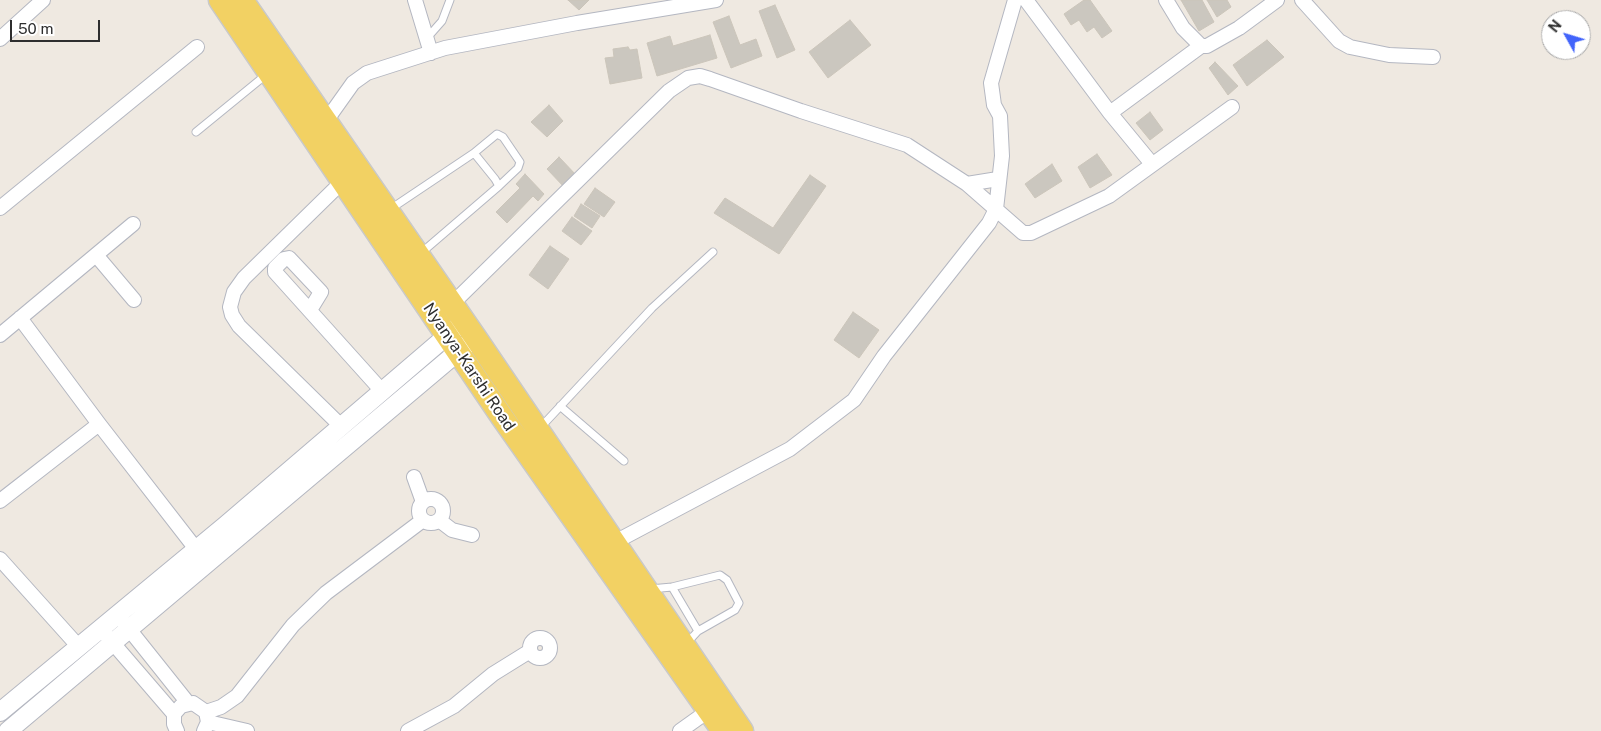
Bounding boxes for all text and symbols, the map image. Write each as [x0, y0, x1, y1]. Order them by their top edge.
scale bar [12, 10, 102, 42]
north arrow [1541, 10, 1591, 60]
text: N [1545, 17, 1565, 35]
text: 50 m [18, 20, 53, 37]
street label: Nyanya-Karshi Road [419, 299, 519, 435]

